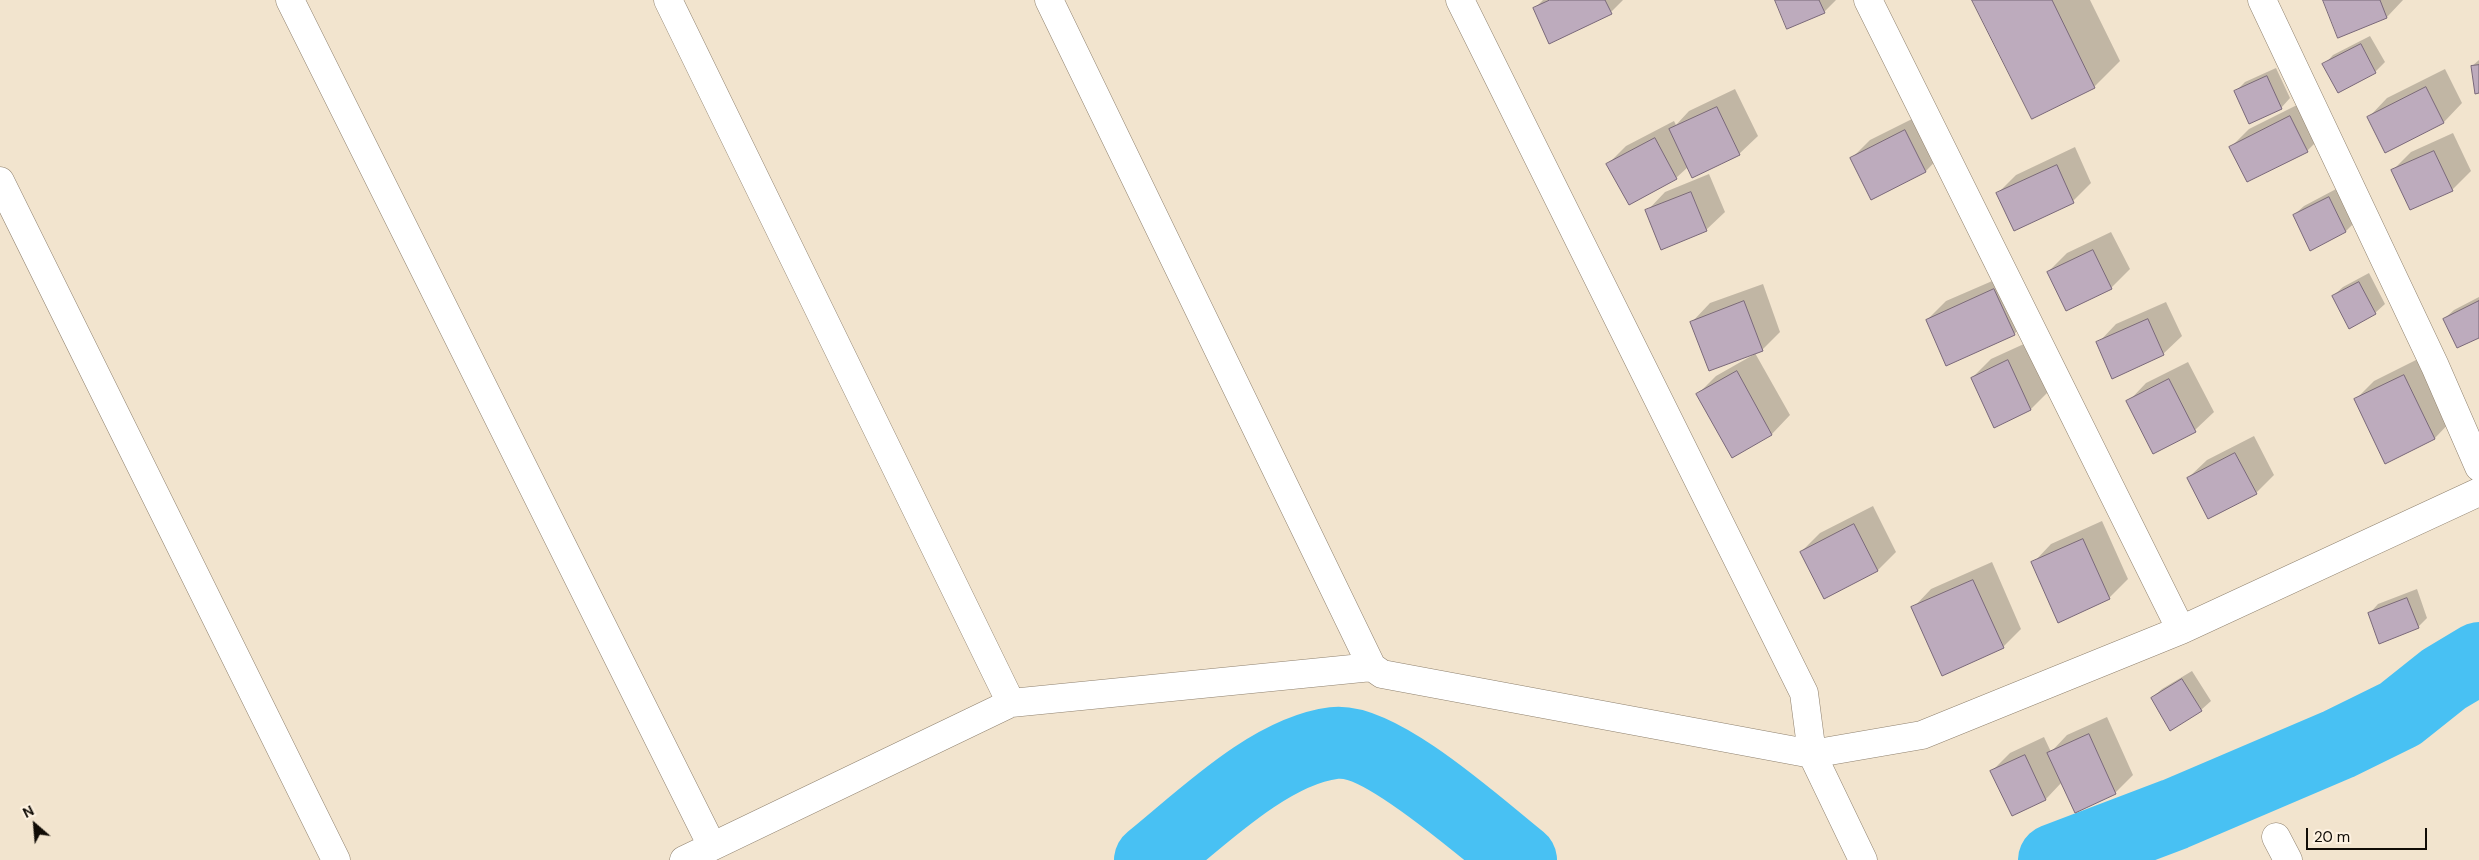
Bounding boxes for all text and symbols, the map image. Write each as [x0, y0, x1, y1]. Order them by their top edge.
north arrow [10, 800, 60, 850]
text: N [20, 801, 37, 822]
scale bar [2309, 818, 2430, 850]
text: 20 m [2314, 827, 2350, 847]

